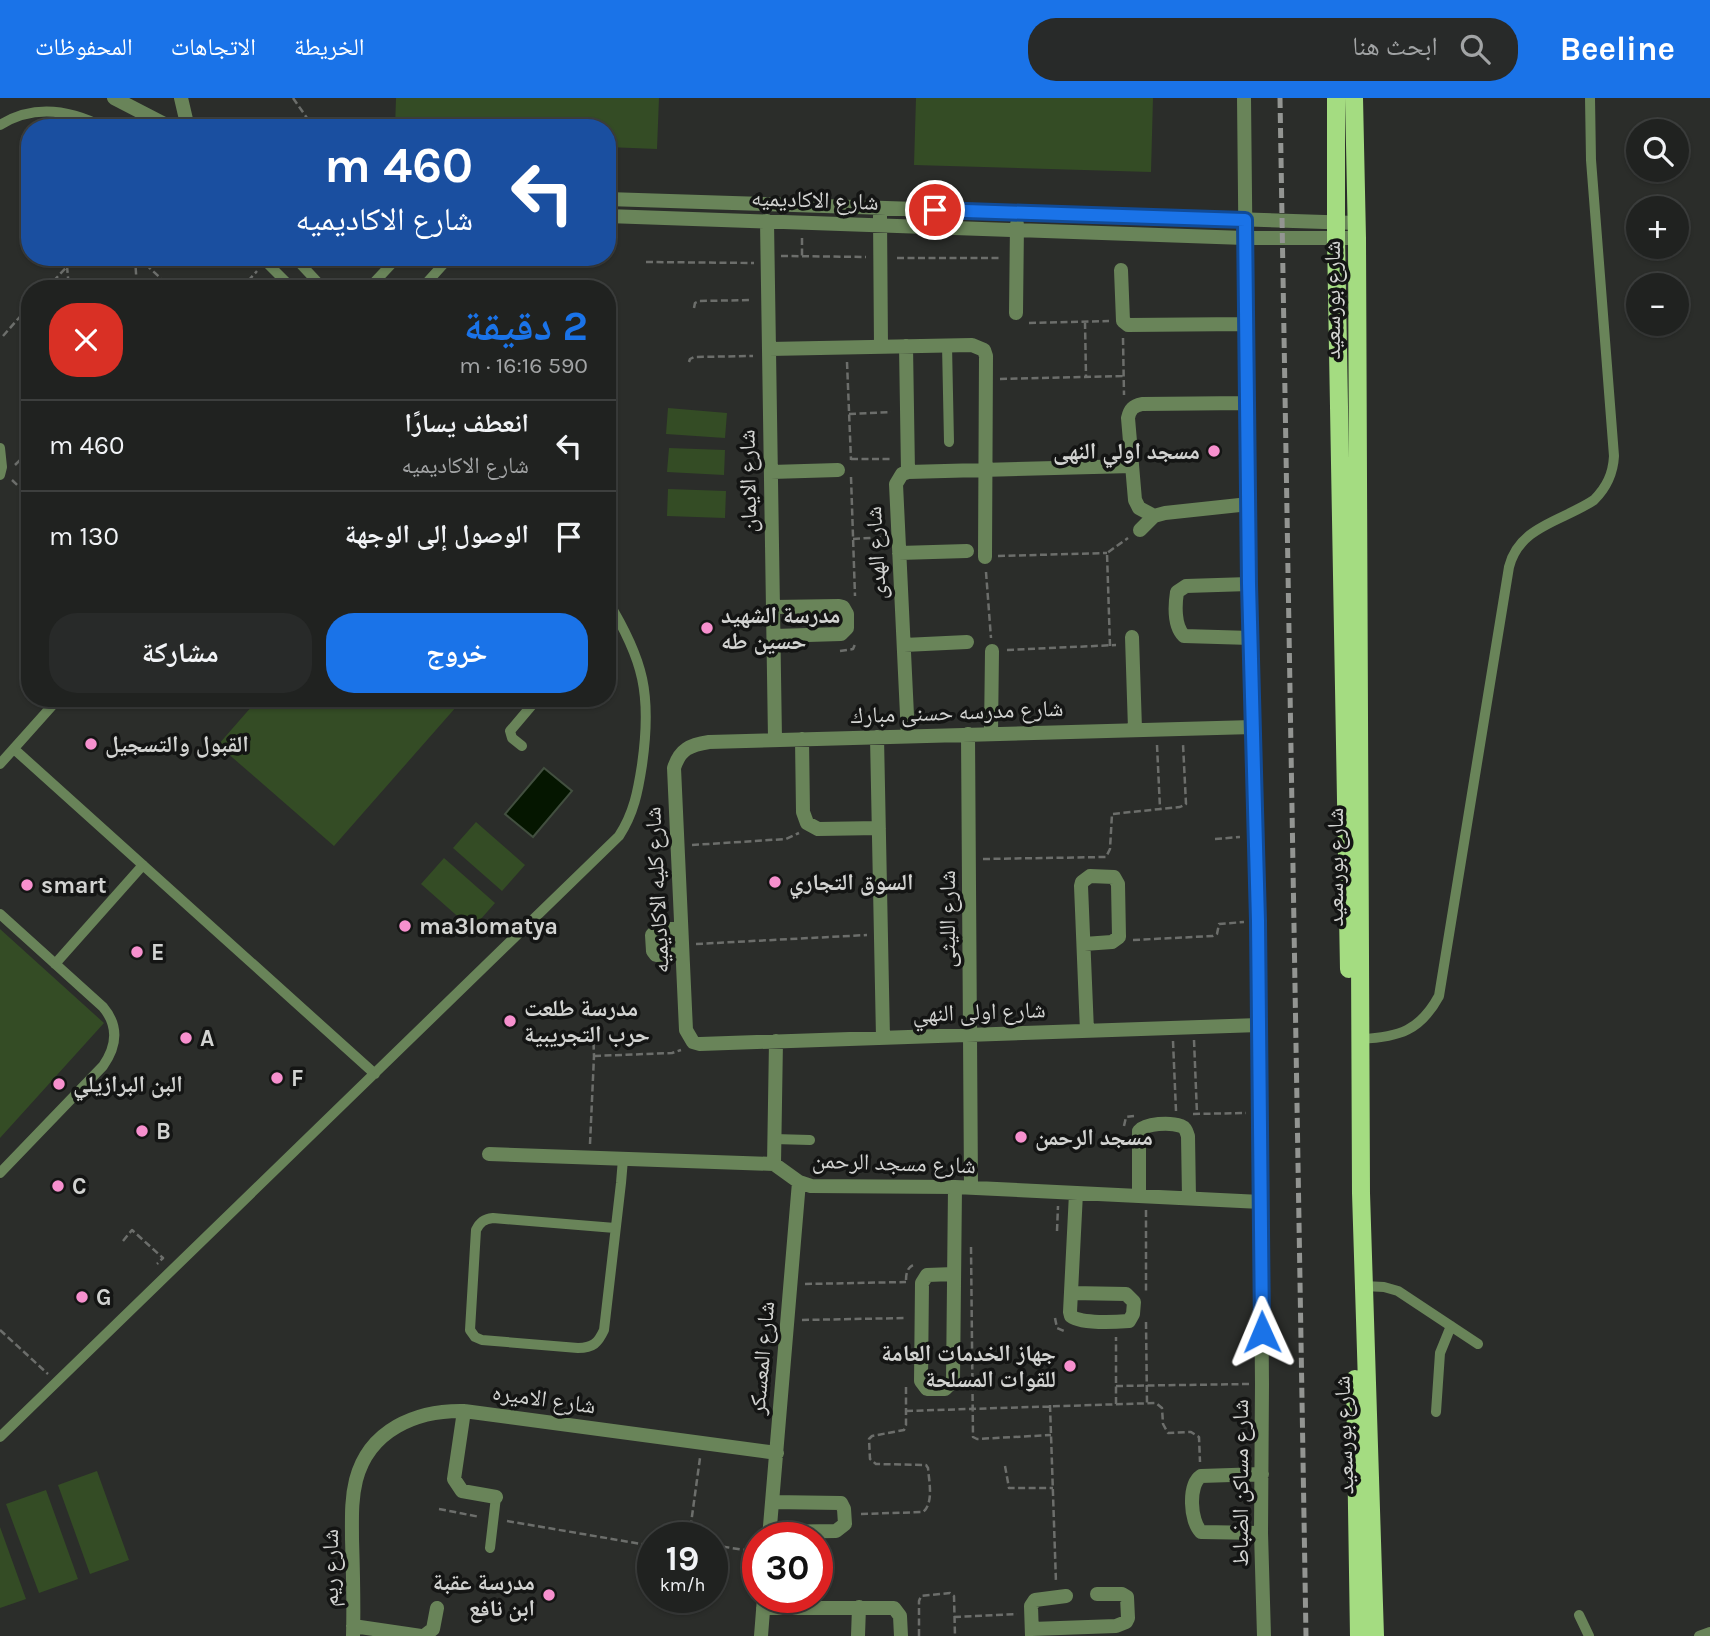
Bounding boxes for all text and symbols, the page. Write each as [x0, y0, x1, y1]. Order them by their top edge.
search box [1028, 18, 1518, 81]
icon: search [1456, 30, 1494, 68]
text: Beeline [1560, 30, 1675, 68]
text: ابحث هنا [1352, 31, 1438, 62]
text: المحفوظات [35, 33, 133, 61]
text: الاتجاهات [171, 33, 256, 61]
text: الخريطة [294, 33, 365, 61]
map controls [1626, 119, 1689, 336]
button: search [1626, 119, 1689, 182]
text: 460 m [324, 137, 473, 194]
icon: left [497, 147, 588, 238]
pin [905, 180, 965, 240]
street label: شارع الاكاديميه [751, 184, 879, 217]
icon: arrive [916, 191, 954, 229]
button: + [1626, 196, 1689, 259]
text: شارع الاكاديميه [296, 201, 473, 238]
street label: شارع بورسعيد [1319, 241, 1347, 360]
button: − [1626, 273, 1689, 336]
text: 2 دقيقة [464, 301, 588, 351]
button: close [49, 303, 123, 377]
text: 590 m · 16:16 [459, 352, 588, 379]
text: انعطف يسارًا [405, 408, 529, 439]
icon: left [550, 427, 588, 465]
street label: شارع الايمان [734, 429, 763, 533]
text: 460 m [49, 430, 124, 461]
place label: مسجد اولي النهى [1053, 438, 1200, 469]
marker: مسجد اولي النهى [1206, 443, 1222, 459]
text: شارع الاكاديميه [401, 452, 529, 479]
street label: شارع الهدى [860, 506, 893, 600]
icon: arrive [550, 518, 588, 556]
text: الوصول إلى الوجهة [345, 519, 529, 550]
text: 130 m [49, 521, 119, 552]
place label: مدرسة الشهيد حسين طه [721, 602, 840, 655]
button: مشاركة [49, 613, 312, 693]
button: خروج [326, 613, 588, 693]
marker: مدرسة الشهيد حسين طه [699, 620, 715, 636]
street label: شارع مدرسه حسنى مبارك [850, 695, 1064, 730]
place label: القبول والتسجيل [105, 731, 249, 758]
marker: القبول والتسجيل [83, 736, 99, 752]
street label: شارع كليه الاكاديميه [639, 806, 676, 974]
street label: شارع بورسعيد [1322, 808, 1350, 927]
place label: السوق التجاري [789, 869, 913, 900]
street label: شارع الليثى [934, 870, 962, 968]
place label: smart [41, 872, 107, 899]
marker: السوق التجاري [767, 874, 783, 890]
marker: smart [19, 877, 35, 893]
place label: ma3lomatya [419, 913, 558, 940]
marker: ma3lomatya [397, 918, 413, 934]
place label: E [151, 939, 165, 966]
marker: E [129, 944, 145, 960]
place label: مدرسة طلعت حرب التجريبية [524, 995, 650, 1048]
street label: شارع اولى النهي [912, 996, 1046, 1033]
marker: مدرسة طلعت حرب التجريبية [502, 1013, 518, 1029]
place label: A [200, 1025, 214, 1052]
marker: A [178, 1030, 194, 1046]
place label: F [291, 1065, 304, 1092]
marker: F [269, 1070, 285, 1086]
place label: البن البرازيلي [73, 1071, 183, 1102]
marker: البن البرازيلي [51, 1076, 67, 1092]
place label: B [156, 1118, 171, 1145]
marker: B [134, 1123, 150, 1139]
place label: مسجد الرحمن [1035, 1124, 1153, 1151]
marker: مسجد الرحمن [1013, 1129, 1029, 1145]
street label: شارع مسجد الرحمن [812, 1147, 976, 1180]
place label: C [72, 1173, 87, 1200]
marker: C [50, 1178, 66, 1194]
place label: G [96, 1284, 112, 1311]
marker: G [74, 1289, 90, 1305]
position arrow [1225, 1295, 1299, 1369]
street label: شارع المعسكر [744, 1300, 781, 1417]
place label: جهاز الخدمات العامة للقوات المسلحة [881, 1340, 1056, 1393]
marker: جهاز الخدمات العامة للقوات المسلحة [1062, 1358, 1078, 1374]
street label: شارع بورسعيد [1328, 1375, 1361, 1495]
street label: شارع الاميره [490, 1378, 597, 1421]
street label: شارع مساكن الضباط [1227, 1399, 1255, 1567]
speed limit sign: 30 [742, 1522, 833, 1613]
street label: شارع ريم [317, 1529, 346, 1607]
text: 19 [666, 1538, 699, 1579]
place label: مدرسة عقبة ابن نافع [433, 1569, 535, 1623]
text: km/h [660, 1574, 705, 1596]
marker: مدرسة عقبة ابن نافع [541, 1587, 557, 1603]

